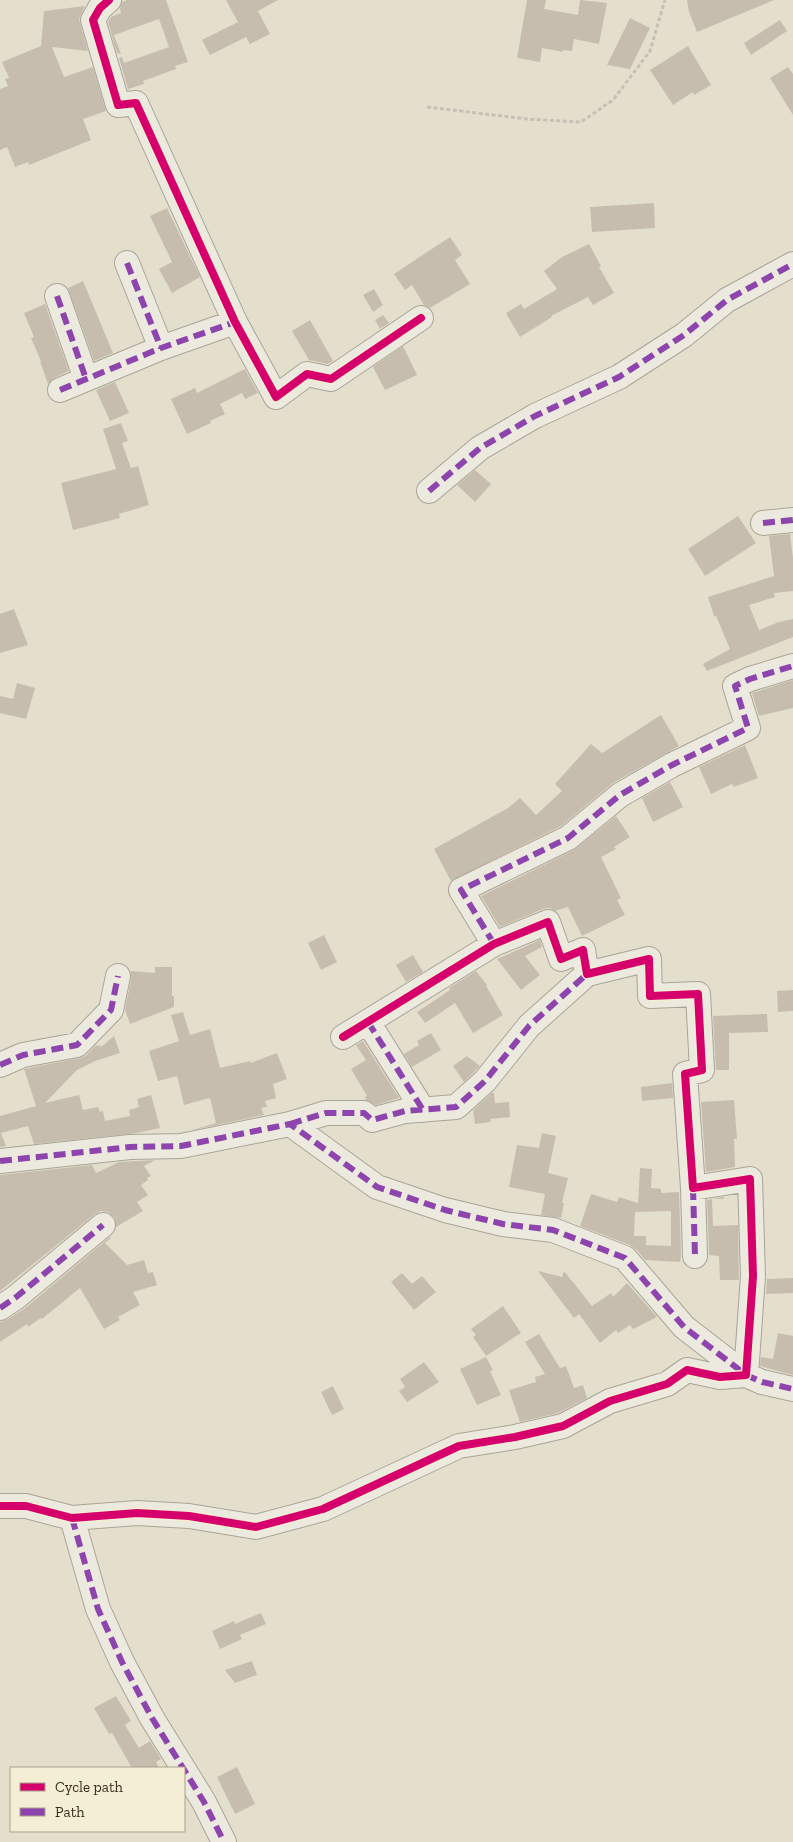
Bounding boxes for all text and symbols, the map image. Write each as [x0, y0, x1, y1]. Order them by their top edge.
legend [10, 1767, 185, 1832]
text: Cycle path [55, 1778, 124, 1796]
text: Path [55, 1803, 85, 1821]

